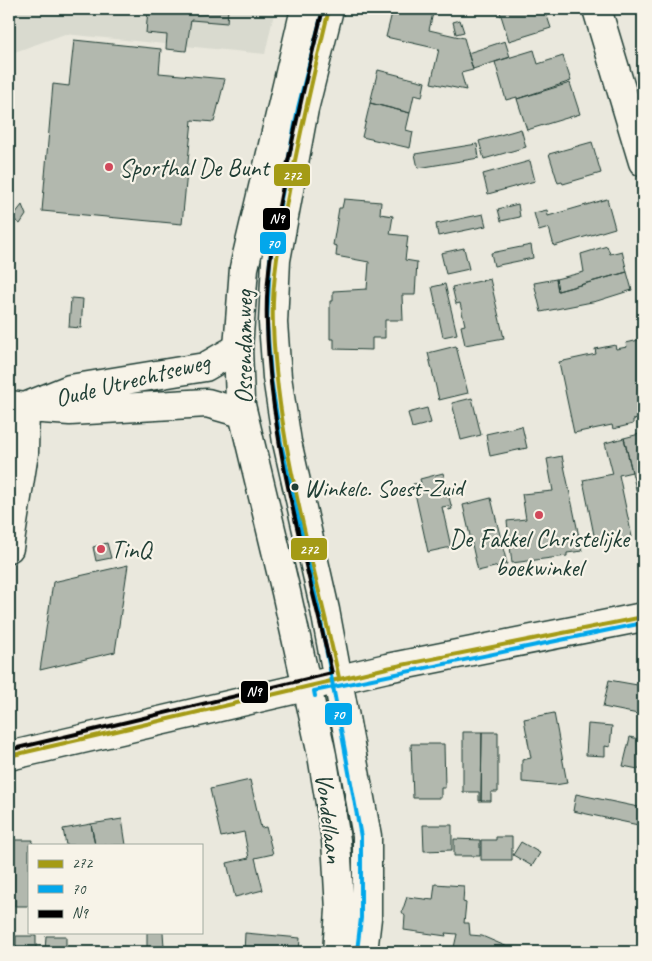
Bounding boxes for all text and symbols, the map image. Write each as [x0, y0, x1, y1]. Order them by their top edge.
place label: Sporthal De Bunt [119, 152, 272, 184]
marker: Sporthal De Bunt [103, 161, 115, 173]
line badge: 272 [273, 163, 311, 187]
text: 272 [283, 167, 303, 184]
line badge: N9 [262, 207, 291, 231]
text: N9 [270, 210, 286, 227]
line badge: 70 [259, 231, 287, 255]
text: 70 [267, 235, 281, 252]
street label: Ossendamweg [228, 289, 260, 404]
street label: Oude Utrechtseweg [52, 345, 215, 415]
place label: Winkelc. Soest-Zuid [304, 473, 467, 503]
marker: Winkelc. Soest-Zuid [290, 482, 300, 492]
marker: De Fakkel Christelijke boekwinkel [533, 509, 545, 521]
place label: De Fakkel Christelijke boekwinkel [449, 523, 631, 584]
place label: TinQ [111, 534, 153, 566]
line badge: 272 [290, 537, 328, 561]
text: 272 [300, 541, 320, 558]
marker: TinQ [95, 543, 107, 555]
line badge: N9 [240, 680, 269, 704]
text: N9 [247, 683, 263, 700]
line badge: 70 [324, 702, 353, 726]
text: 70 [332, 706, 346, 723]
street label: Vondellaan [308, 771, 350, 866]
legend [28, 844, 202, 934]
text: 272 [72, 854, 94, 873]
text: 70 [72, 880, 87, 899]
text: N9 [72, 904, 89, 923]

